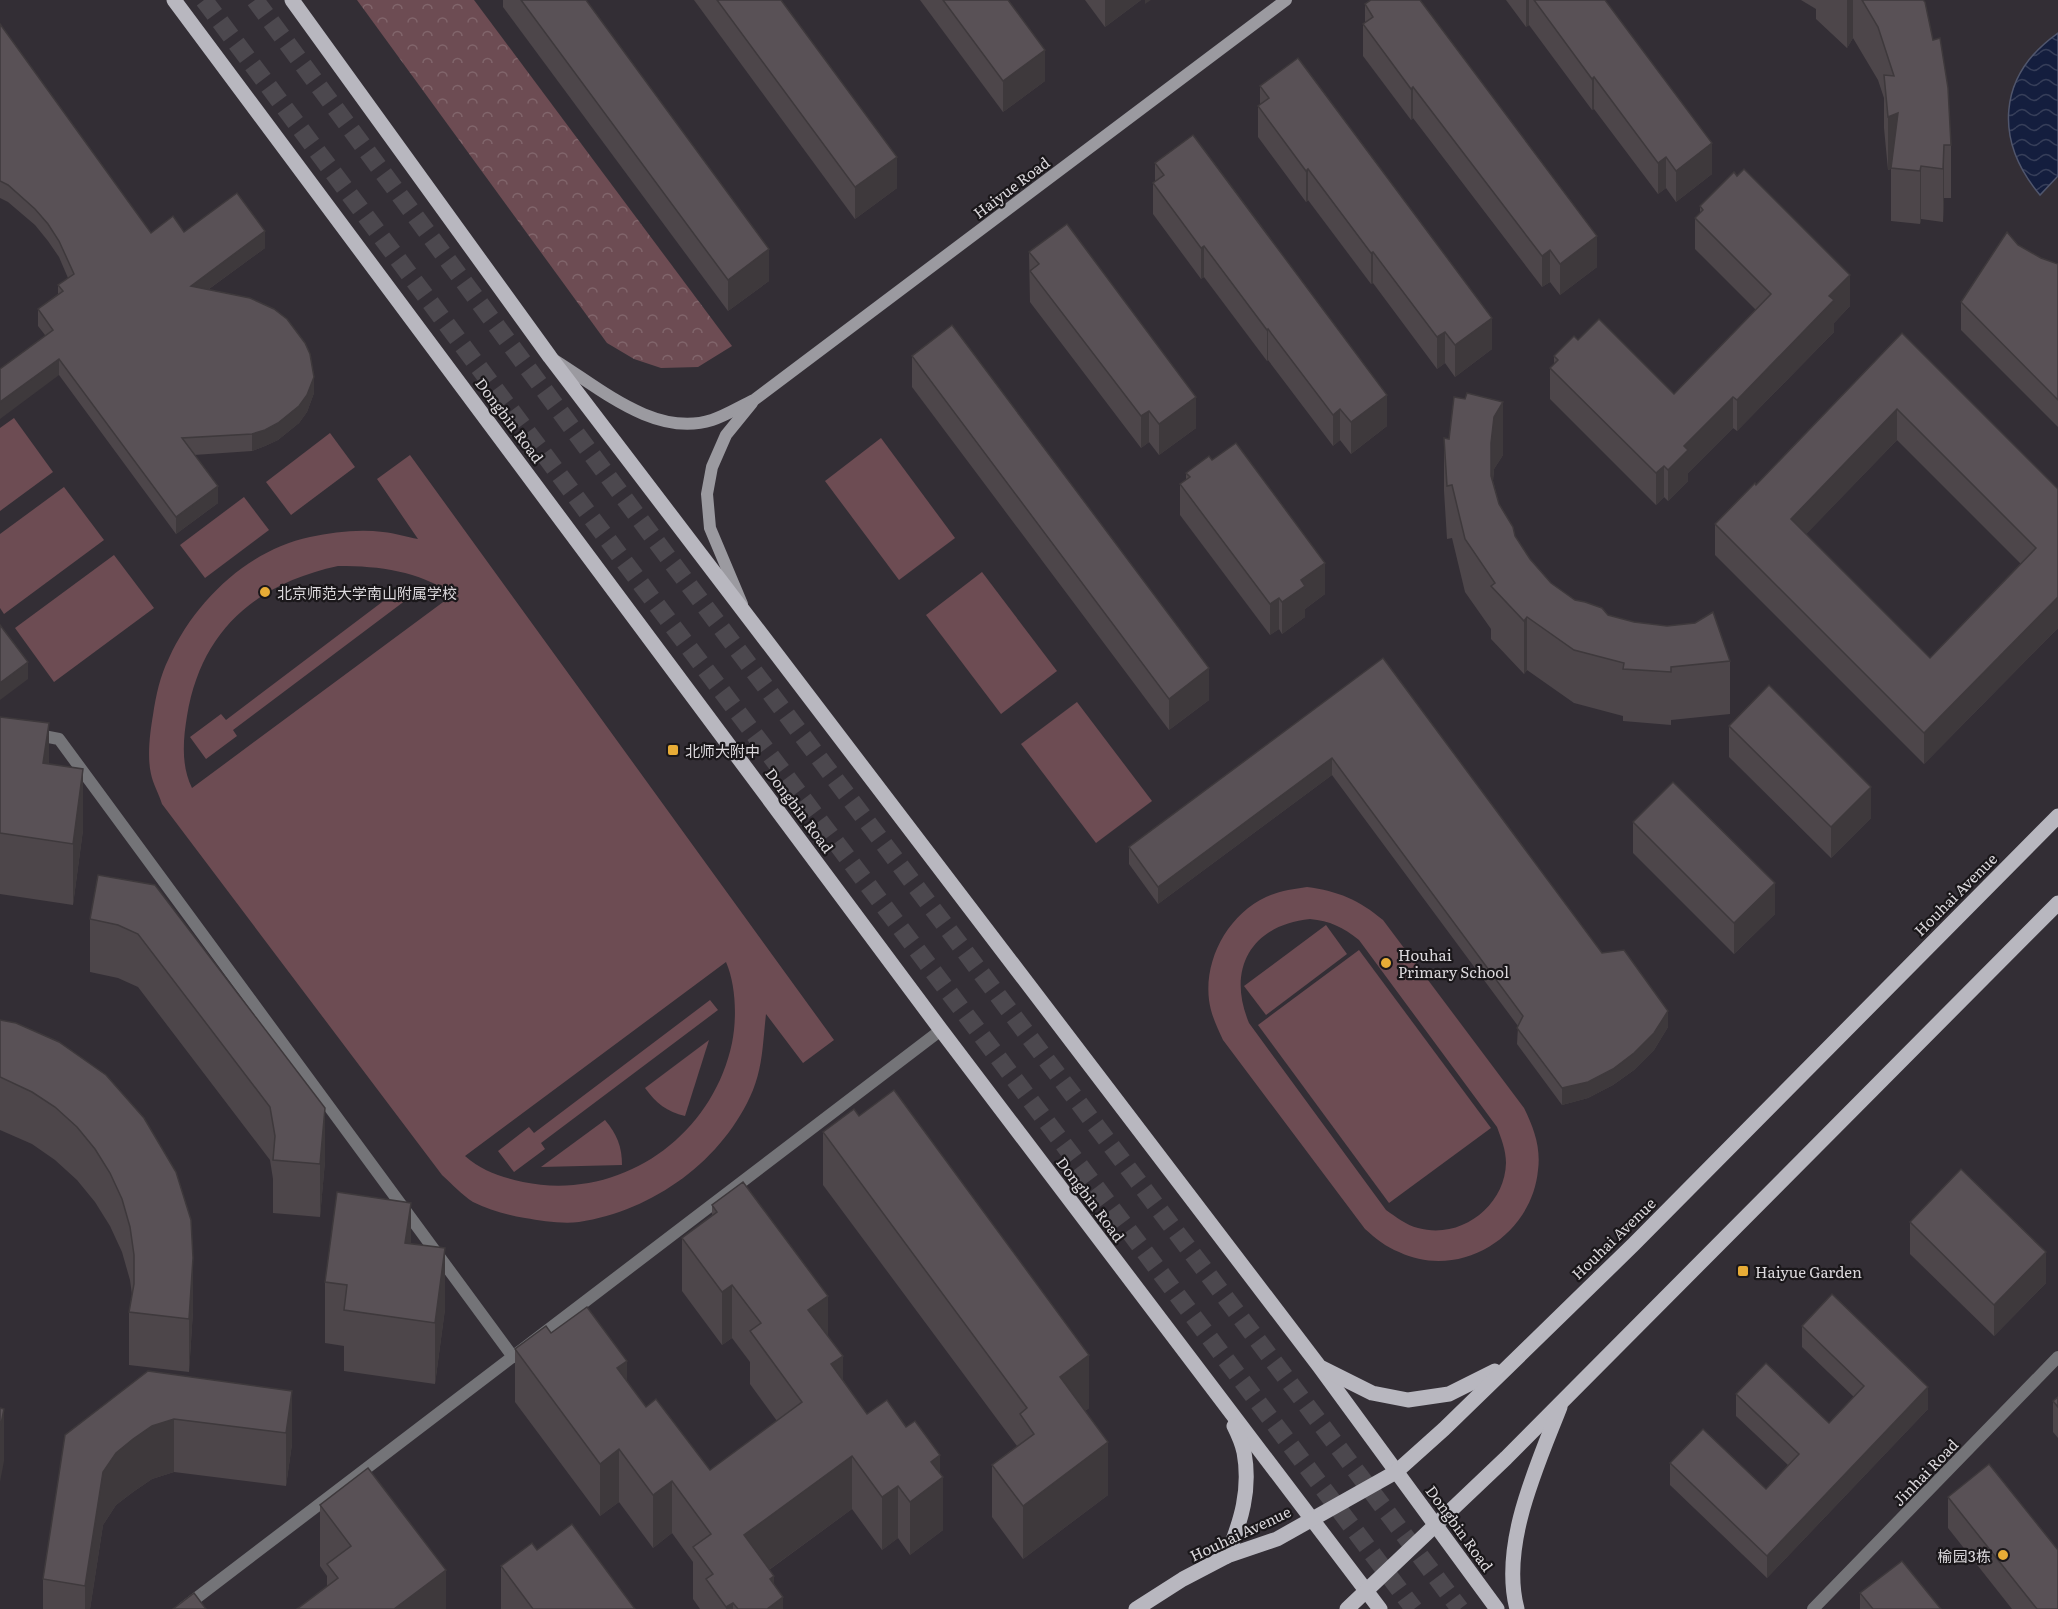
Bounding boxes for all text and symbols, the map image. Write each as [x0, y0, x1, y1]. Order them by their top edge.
street label: Haiyue Road [968, 151, 1054, 223]
street label: Dongbin Road [470, 372, 550, 468]
place label: 北京师范大学南山附属学校 [277, 581, 457, 604]
marker: 北京师范大学南山附属学校 [258, 585, 272, 599]
place label: 北师大附中 [685, 739, 760, 762]
marker: 北师大附中 [666, 743, 680, 757]
street label: Dongbin Road [760, 762, 840, 858]
street label: Houhai Avenue [1908, 847, 2002, 941]
place label: Houhai Primary School [1398, 943, 1509, 983]
marker: Houhai Primary School [1379, 956, 1393, 970]
street label: Dongbin Road [1051, 1151, 1131, 1247]
street label: Houhai Avenue [1566, 1192, 1660, 1284]
place label: Haiyue Garden [1755, 1260, 1862, 1283]
marker: Haiyue Garden [1736, 1264, 1750, 1278]
street label: Jinhai Road [1887, 1433, 1963, 1511]
street label: Dongbin Road [1421, 1480, 1499, 1576]
street label: Houhai Avenue [1186, 1499, 1295, 1567]
place label: 榆园3栋 [1938, 1544, 1991, 1567]
marker: 榆园3栋 [1996, 1548, 2010, 1562]

